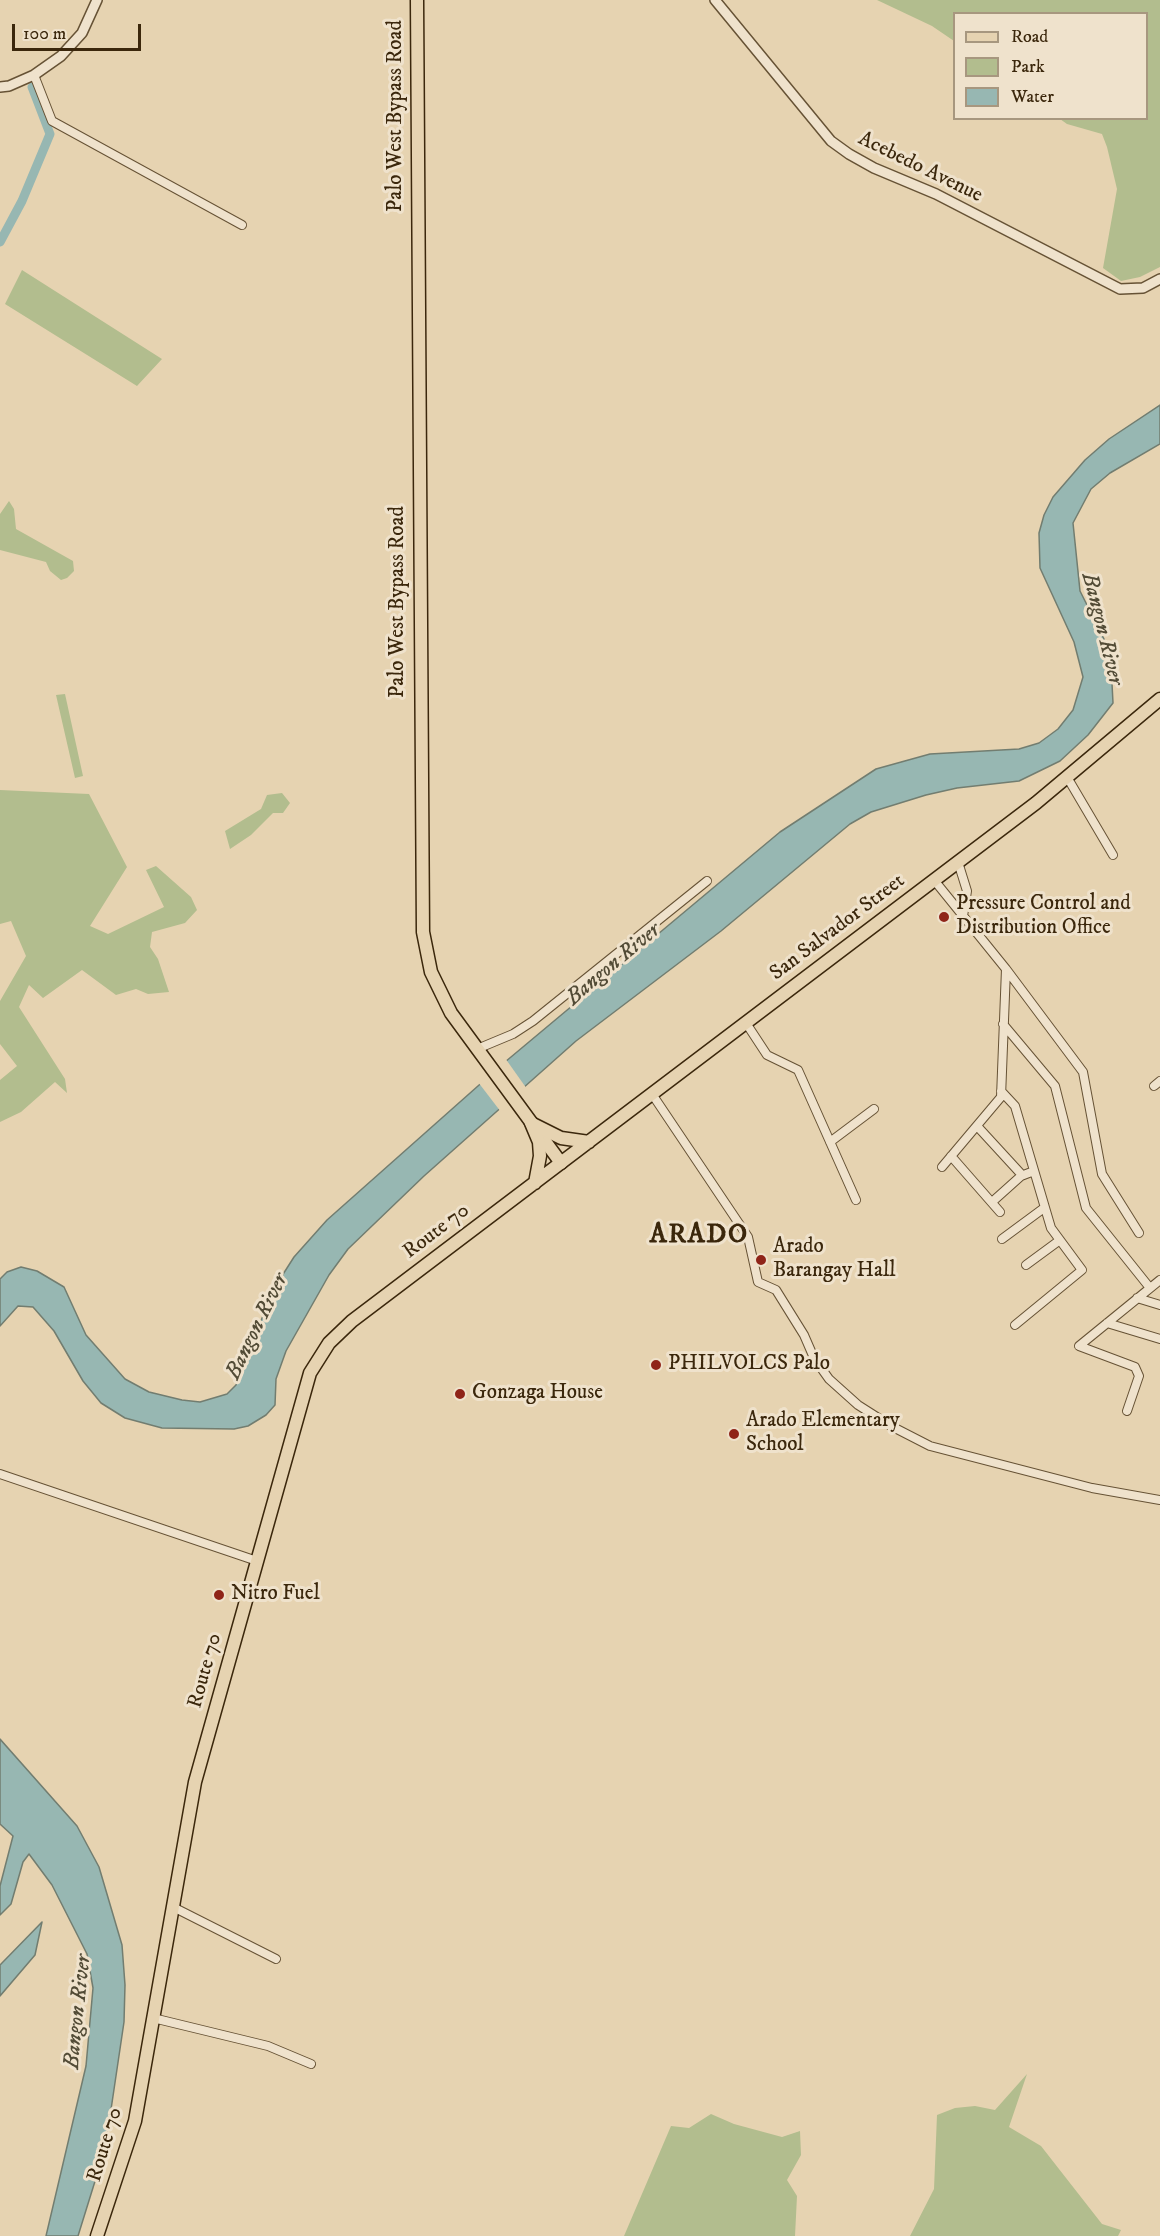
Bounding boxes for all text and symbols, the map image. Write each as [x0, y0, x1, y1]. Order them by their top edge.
scale bar [15, 12, 144, 50]
legend [953, 12, 1148, 120]
street label: Palo West Bypass Road [384, 20, 410, 212]
text: 100 m [23, 23, 66, 45]
text: Road [1011, 26, 1048, 48]
text: Park [1011, 56, 1045, 78]
text: Water [1011, 86, 1054, 108]
street label: Acebedo Avenue [854, 127, 986, 209]
street label: Palo West Bypass Road [386, 506, 412, 698]
water label: Bangon River [1074, 570, 1128, 688]
street label: San Salvador Street [766, 869, 910, 987]
place label: Pressure Control and Distribution Office [956, 892, 1131, 942]
marker: Pressure Control and Distribution Office [937, 910, 951, 924]
water label: Bangon River [562, 918, 666, 1012]
street label: Route 70 [399, 1199, 475, 1265]
district label: ARADO [649, 1220, 749, 1252]
place label: Arado Barangay Hall [773, 1235, 896, 1285]
marker: Arado Barangay Hall [754, 1253, 768, 1267]
water label: Bangon River [221, 1270, 295, 1384]
place label: PHILVOLCS Palo [668, 1352, 830, 1378]
marker: PHILVOLCS Palo [649, 1358, 663, 1372]
place label: Gonzaga House [472, 1381, 603, 1407]
marker: Gonzaga House [453, 1387, 467, 1401]
place label: Arado Elementary School [746, 1409, 900, 1459]
marker: Arado Elementary School [727, 1427, 741, 1441]
place label: Nitro Fuel [231, 1582, 320, 1608]
marker: Nitro Fuel [212, 1588, 226, 1602]
street label: Route 70 [183, 1631, 229, 1711]
water label: Bangon River [60, 1954, 98, 2070]
street label: Route 70 [83, 2105, 129, 2185]

